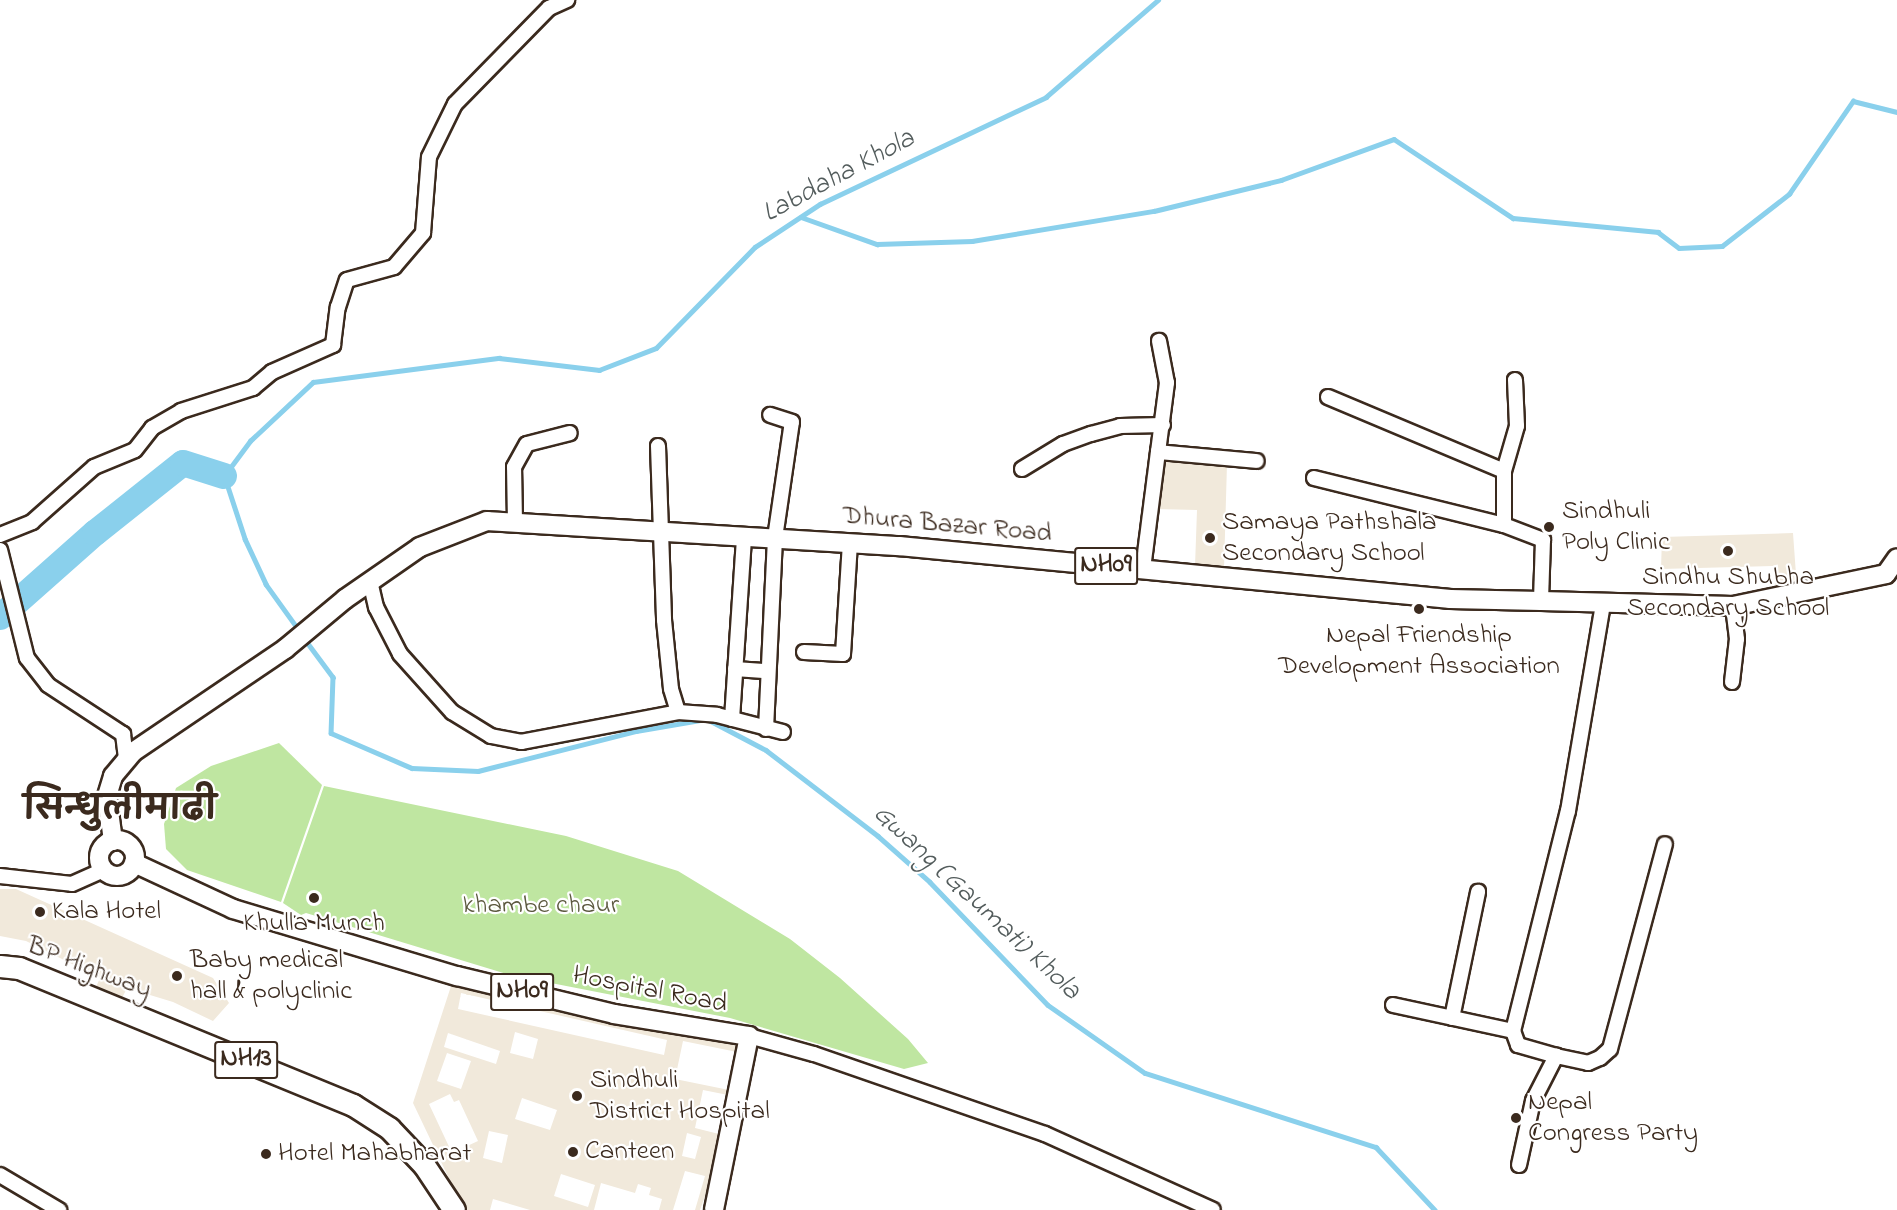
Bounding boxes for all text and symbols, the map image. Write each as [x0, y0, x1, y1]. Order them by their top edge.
water label: Labdaha Khola [757, 123, 921, 231]
place label: Sindhuli Poly Clinic [1562, 495, 1670, 558]
street label: Dhura Bazar Road [841, 500, 1053, 550]
place label: Samaya Pathshala Secondary School [1222, 506, 1437, 569]
marker: Sindhuli Poly Clinic [1540, 518, 1558, 536]
marker: Samaya Pathshala Secondary School [1203, 531, 1217, 545]
road number: NH09 [1073, 543, 1139, 589]
marker: Sindhu Shubha Secondary School [1721, 544, 1735, 558]
place label: Sindhu Shubha Secondary School [1627, 561, 1829, 624]
marker: Nepal Friendship Development Association [1412, 602, 1426, 616]
place label: Nepal Friendship Development Association [1278, 619, 1560, 682]
district label: सिन्धुलीमाढी [24, 791, 216, 831]
water label: Gwang (Gaumati) Khola [865, 798, 1087, 1008]
park label: khambe chaur [463, 890, 619, 922]
marker: Khulla Munch [307, 891, 321, 905]
place label: Kala Hotel [52, 896, 161, 928]
marker: Kala Hotel [33, 905, 47, 919]
place label: Khulla Munch [243, 908, 385, 940]
street label: BP Highway [22, 929, 156, 1007]
place label: Baby medical hall & polyclinic [190, 944, 352, 1007]
street label: Hospital Road [570, 959, 730, 1021]
marker: Baby medical hall & polyclinic [168, 967, 186, 985]
road number: NH09 [489, 969, 555, 1015]
road number: NH13 [213, 1037, 279, 1083]
place label: Sindhuli District Hospital [590, 1064, 770, 1127]
place label: Nepal Congress Party [1528, 1086, 1698, 1149]
marker: Sindhuli District Hospital [568, 1087, 586, 1105]
marker: Nepal Congress Party [1509, 1111, 1523, 1125]
place label: Canteen [585, 1136, 674, 1168]
place label: Hotel Mahabharat [278, 1138, 471, 1170]
marker: Canteen [566, 1145, 580, 1159]
marker: Hotel Mahabharat [259, 1147, 273, 1161]

